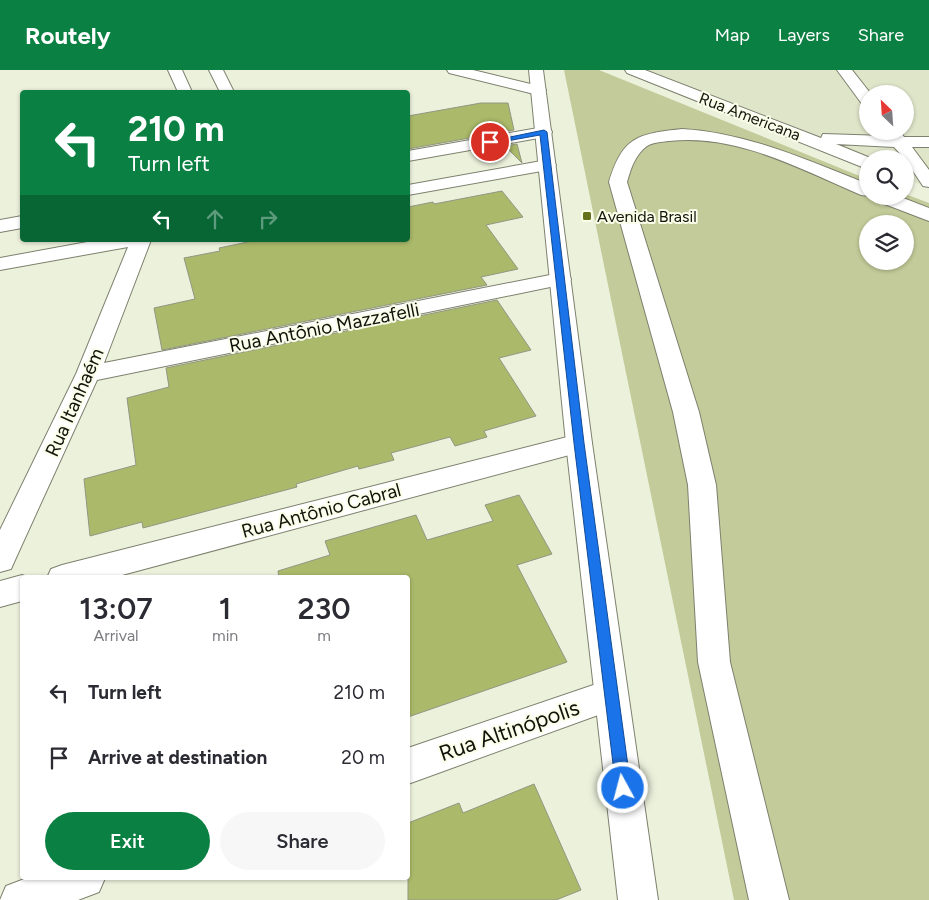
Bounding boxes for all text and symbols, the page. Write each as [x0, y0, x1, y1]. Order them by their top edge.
text: Routely [25, 21, 111, 50]
text: Map [715, 24, 750, 46]
text: Layers [778, 24, 830, 46]
text: Share [858, 24, 904, 46]
north arrow [859, 85, 914, 140]
map controls [859, 85, 914, 270]
street label: Rua Americana [696, 88, 803, 145]
text: 210 m [128, 108, 225, 150]
icon: left [45, 110, 110, 175]
pin [469, 121, 511, 163]
icon: arrive [476, 128, 504, 156]
text: Turn left [128, 150, 210, 177]
button: search [859, 150, 914, 205]
icon: left [148, 205, 176, 233]
icon: ahead [201, 205, 229, 233]
icon: right [254, 205, 282, 233]
place label: Avenida Brasil [597, 207, 697, 226]
marker: Avenida Brasil [581, 210, 593, 222]
button: layers [859, 215, 914, 270]
street label: Rua Antônio Mazzafelli [227, 298, 421, 357]
street label: Rua Itanhaém [40, 344, 109, 460]
street label: Rua Antônio Cabral [239, 478, 403, 543]
text: 13:07 [79, 590, 153, 627]
text: 1 [219, 590, 231, 627]
text: 230 [298, 590, 351, 627]
text: Arrival [93, 626, 139, 645]
text: min [212, 626, 238, 645]
text: m [317, 626, 331, 645]
icon: left [45, 679, 73, 707]
text: Turn left [88, 681, 162, 704]
text: 210 m [333, 681, 385, 704]
street label: Rua Altinópolis [435, 694, 583, 767]
icon: arrive [45, 744, 73, 772]
text: Arrive at destination [88, 746, 267, 769]
text: 20 m [341, 746, 385, 769]
position arrow [596, 761, 648, 813]
button: Exit [45, 812, 210, 870]
button: Share [220, 812, 385, 870]

